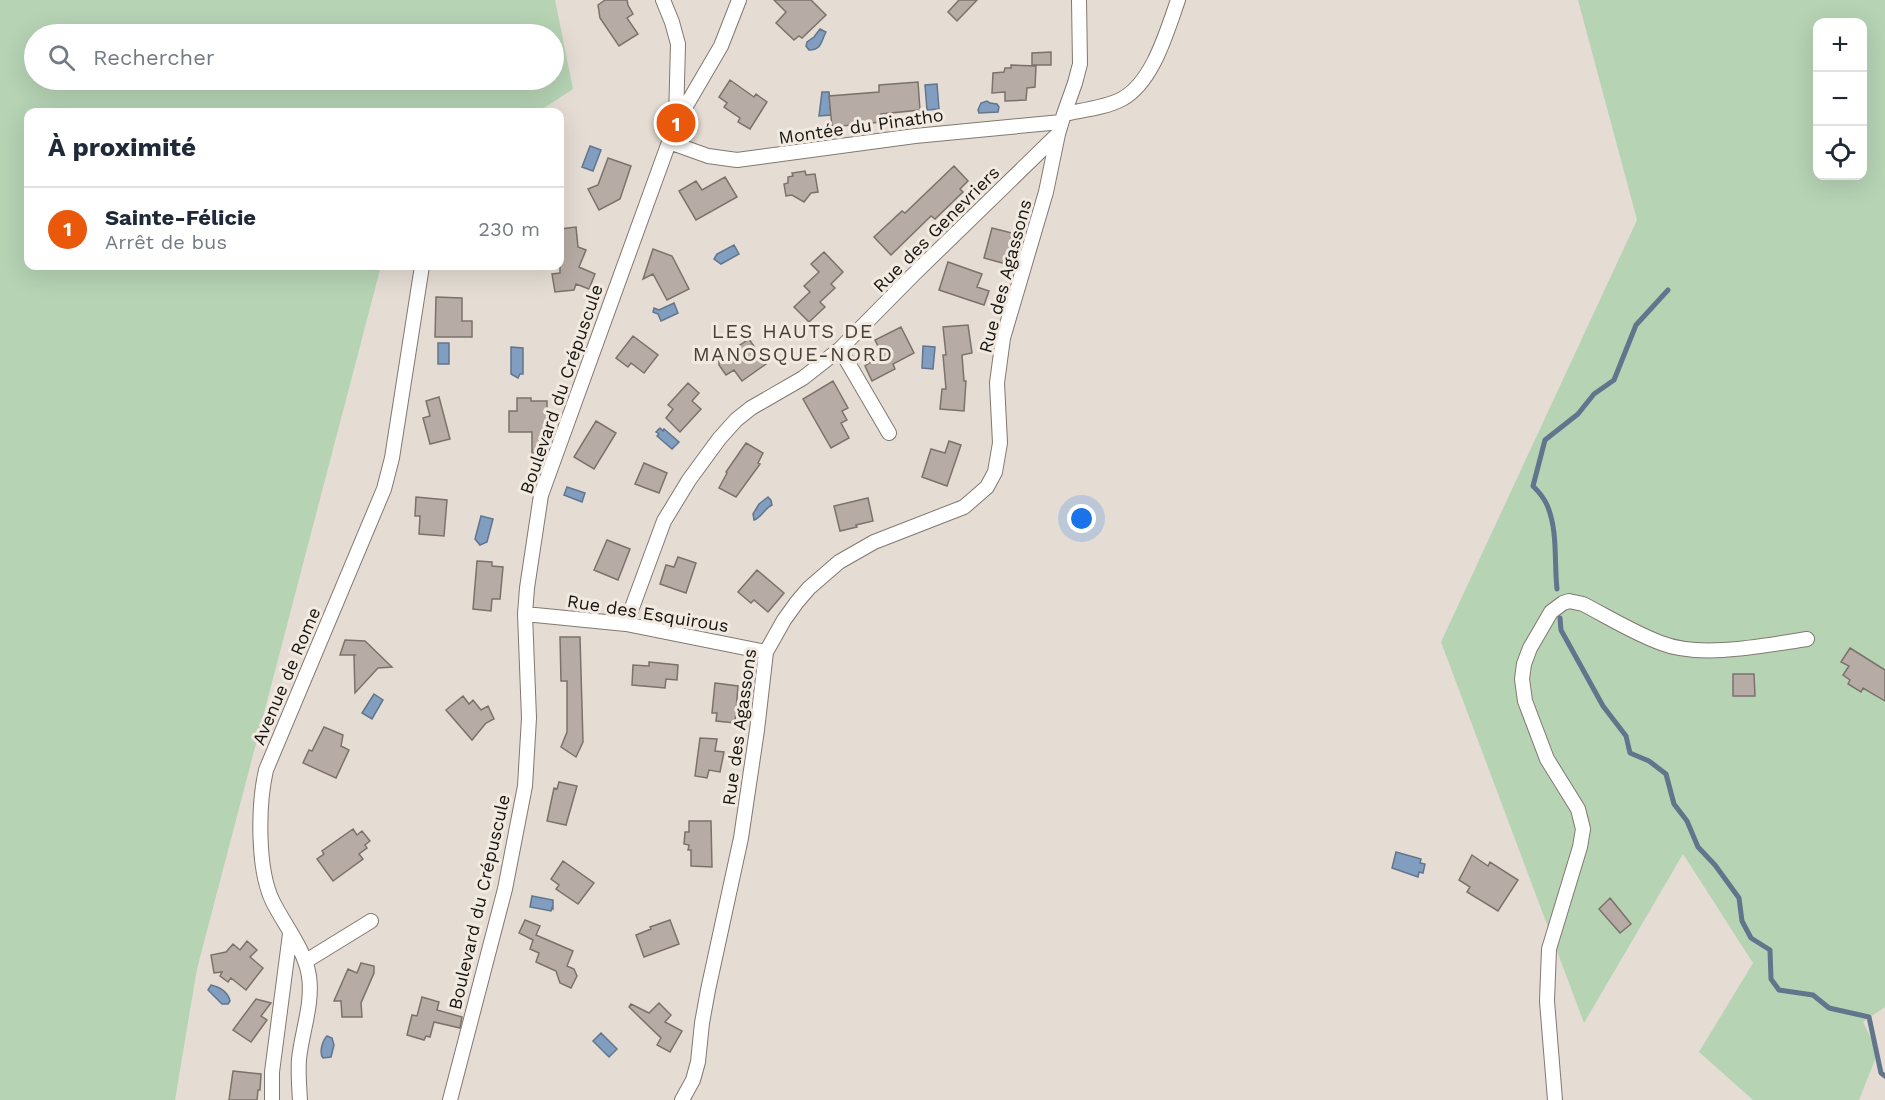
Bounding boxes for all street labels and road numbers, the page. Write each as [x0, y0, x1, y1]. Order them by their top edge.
street label: Montée du Pinatho [777, 104, 945, 148]
street label: Rue des Genevriers [869, 162, 1003, 296]
street label: Rue des Agassons [974, 197, 1036, 355]
street label: Boulevard du Crépuscule [515, 281, 607, 497]
street label: Rue des Esquirous [566, 590, 730, 636]
street label: Avenue de Rome [247, 604, 325, 748]
street label: Rue des Agassons [718, 647, 760, 807]
street label: Boulevard du Crépuscule [444, 792, 514, 1012]

